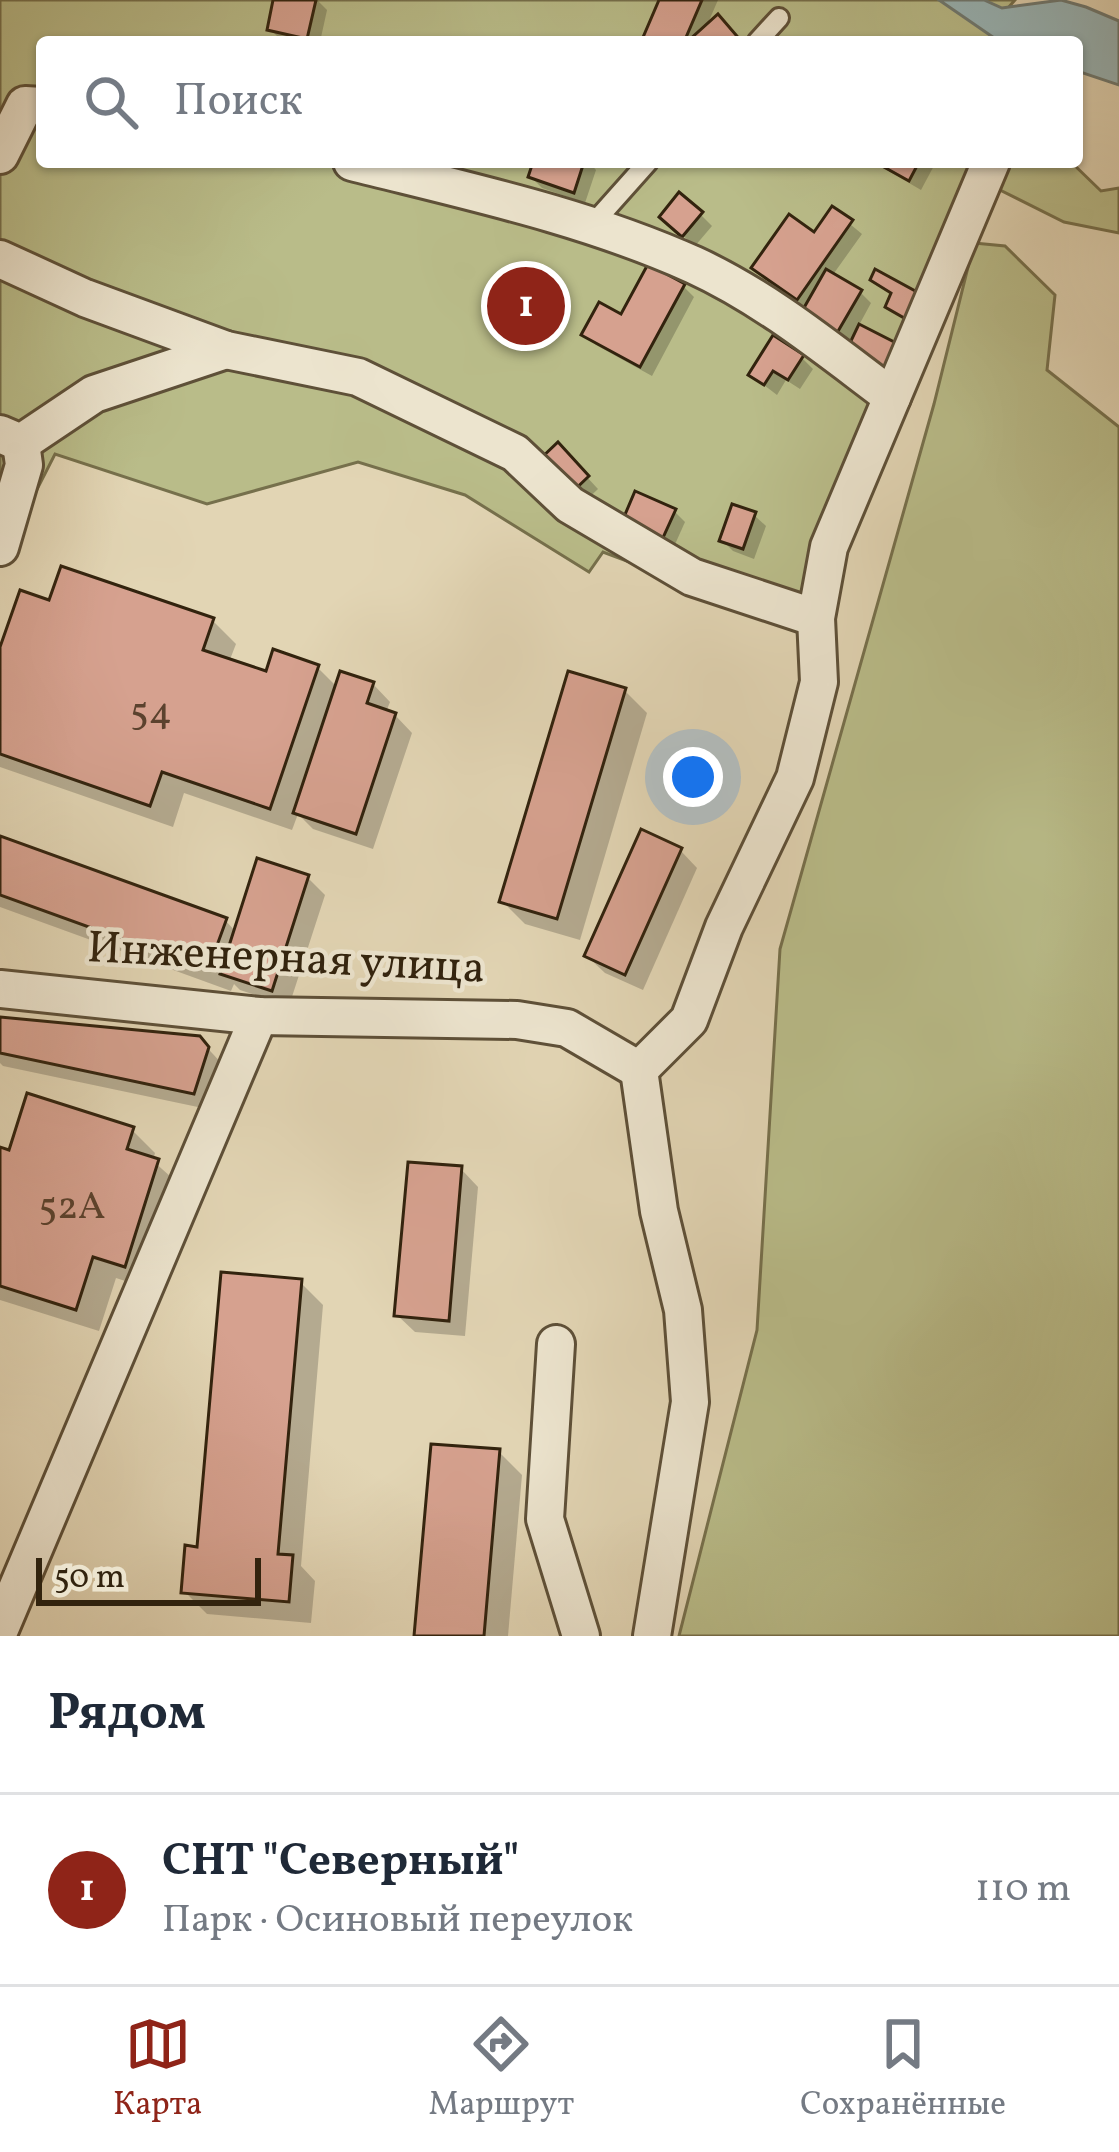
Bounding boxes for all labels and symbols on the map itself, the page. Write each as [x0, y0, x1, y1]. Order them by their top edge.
pin: 1 [487, 261, 565, 351]
house number: 54 [130, 686, 172, 740]
your location [663, 747, 723, 807]
street label: Инженерная улица [85, 918, 487, 1002]
house number: 52А [38, 1181, 106, 1235]
scale bar [36, 1552, 261, 1605]

